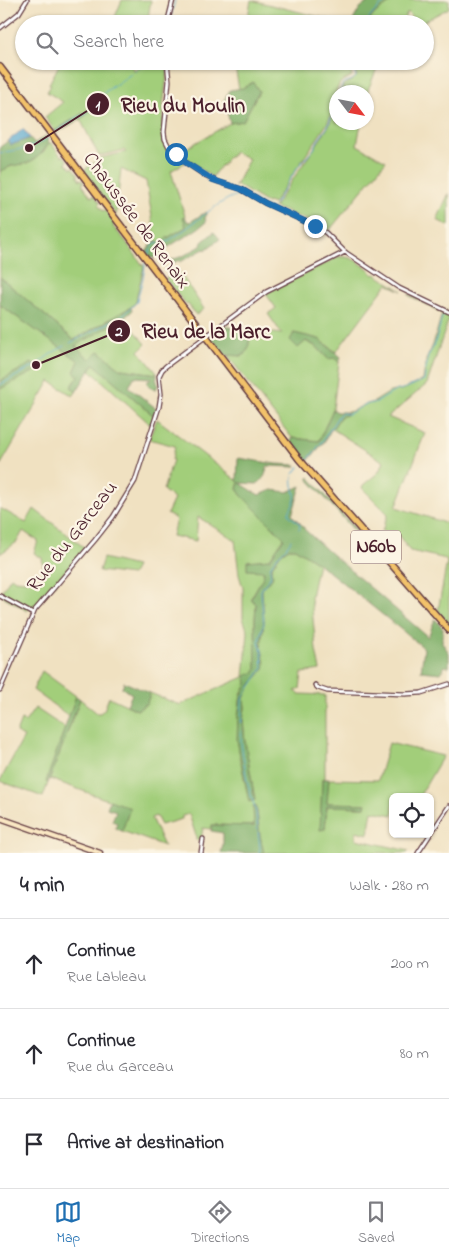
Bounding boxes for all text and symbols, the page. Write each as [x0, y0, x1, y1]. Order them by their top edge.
search box [15, 15, 434, 70]
icon: search [33, 29, 61, 57]
text: Search here [73, 29, 164, 56]
north arrow [329, 85, 374, 130]
callout: Rieu du Moulin [86, 86, 255, 122]
text: Rieu du Moulin [121, 92, 245, 122]
text: 1 [96, 95, 101, 117]
route start [165, 143, 188, 166]
street label: Chaussée de Renaix [75, 147, 197, 295]
route end [304, 215, 327, 238]
callout: Rieu de la Marc [107, 313, 280, 349]
text: Rieu de la Marc [142, 318, 271, 348]
text: 2 [114, 321, 123, 343]
street label: Rue du Garceau [20, 475, 126, 599]
road number: N60b [351, 530, 401, 564]
map controls [389, 793, 434, 838]
button: locate [389, 793, 434, 838]
text: 4 min [20, 871, 64, 901]
text: Walk · 280 m [350, 874, 429, 898]
text: Continue [67, 938, 135, 965]
icon: ahead [20, 950, 48, 978]
text: 200 m [391, 952, 429, 976]
text: Rue Lableau [67, 965, 146, 989]
text: Continue [67, 1028, 135, 1055]
icon: ahead [20, 1040, 48, 1068]
text: 80 m [400, 1042, 429, 1066]
text: Rue du Garceau [67, 1055, 174, 1079]
icon: arrive [20, 1130, 48, 1158]
text: Arrive at destination [67, 1130, 224, 1157]
tab: Map [54, 1198, 82, 1249]
tab: Directions [191, 1198, 249, 1249]
tab: Saved [358, 1198, 395, 1249]

